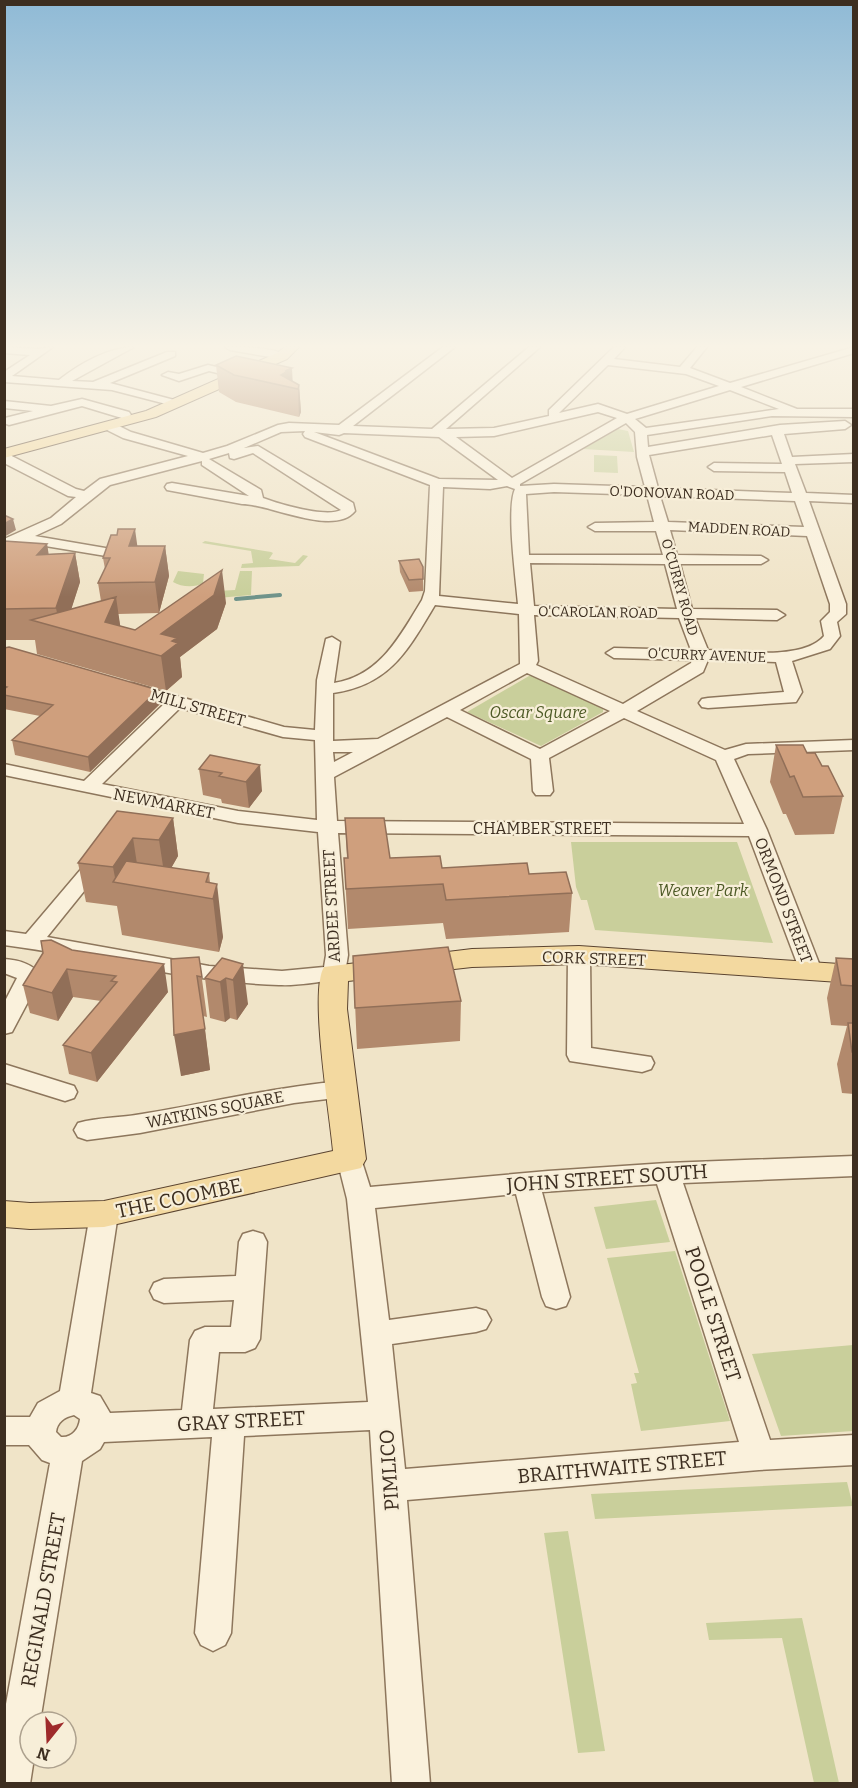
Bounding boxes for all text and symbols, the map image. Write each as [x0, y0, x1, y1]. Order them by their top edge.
street label: O'DONOVAN ROAD [609, 483, 735, 504]
street label: MADDEN ROAD [687, 518, 791, 541]
street label: O'CURRY ROAD [658, 537, 702, 638]
street label: O'CAROLAN ROAD [538, 603, 658, 622]
street label: O'CURRY AVENUE [647, 645, 767, 666]
street label: MILL STREET [148, 685, 248, 730]
park label: Oscar Square [490, 703, 586, 722]
street label: NEWMARKET [112, 784, 216, 823]
street label: CHAMBER STREET [473, 819, 611, 838]
street label: ORMOND STREET [751, 835, 816, 966]
street label: ARDEE STREET [319, 849, 344, 963]
park label: Weaver Park [658, 881, 749, 900]
street label: CORK STREET [542, 947, 646, 970]
street label: WATKINS SQUARE [145, 1087, 285, 1132]
street label: JOHN STREET SOUTH [505, 1159, 708, 1197]
street label: THE COOMBE [114, 1173, 244, 1223]
street label: POOLE STREET [680, 1243, 746, 1385]
street label: GRAY STREET [176, 1406, 306, 1436]
street label: PIMLICO [374, 1428, 404, 1512]
street label: BRAITHWAITE STREET [516, 1446, 728, 1488]
street label: REGINALD STREET [16, 1511, 70, 1689]
north arrow [18, 1710, 78, 1770]
text: N [35, 1743, 52, 1765]

